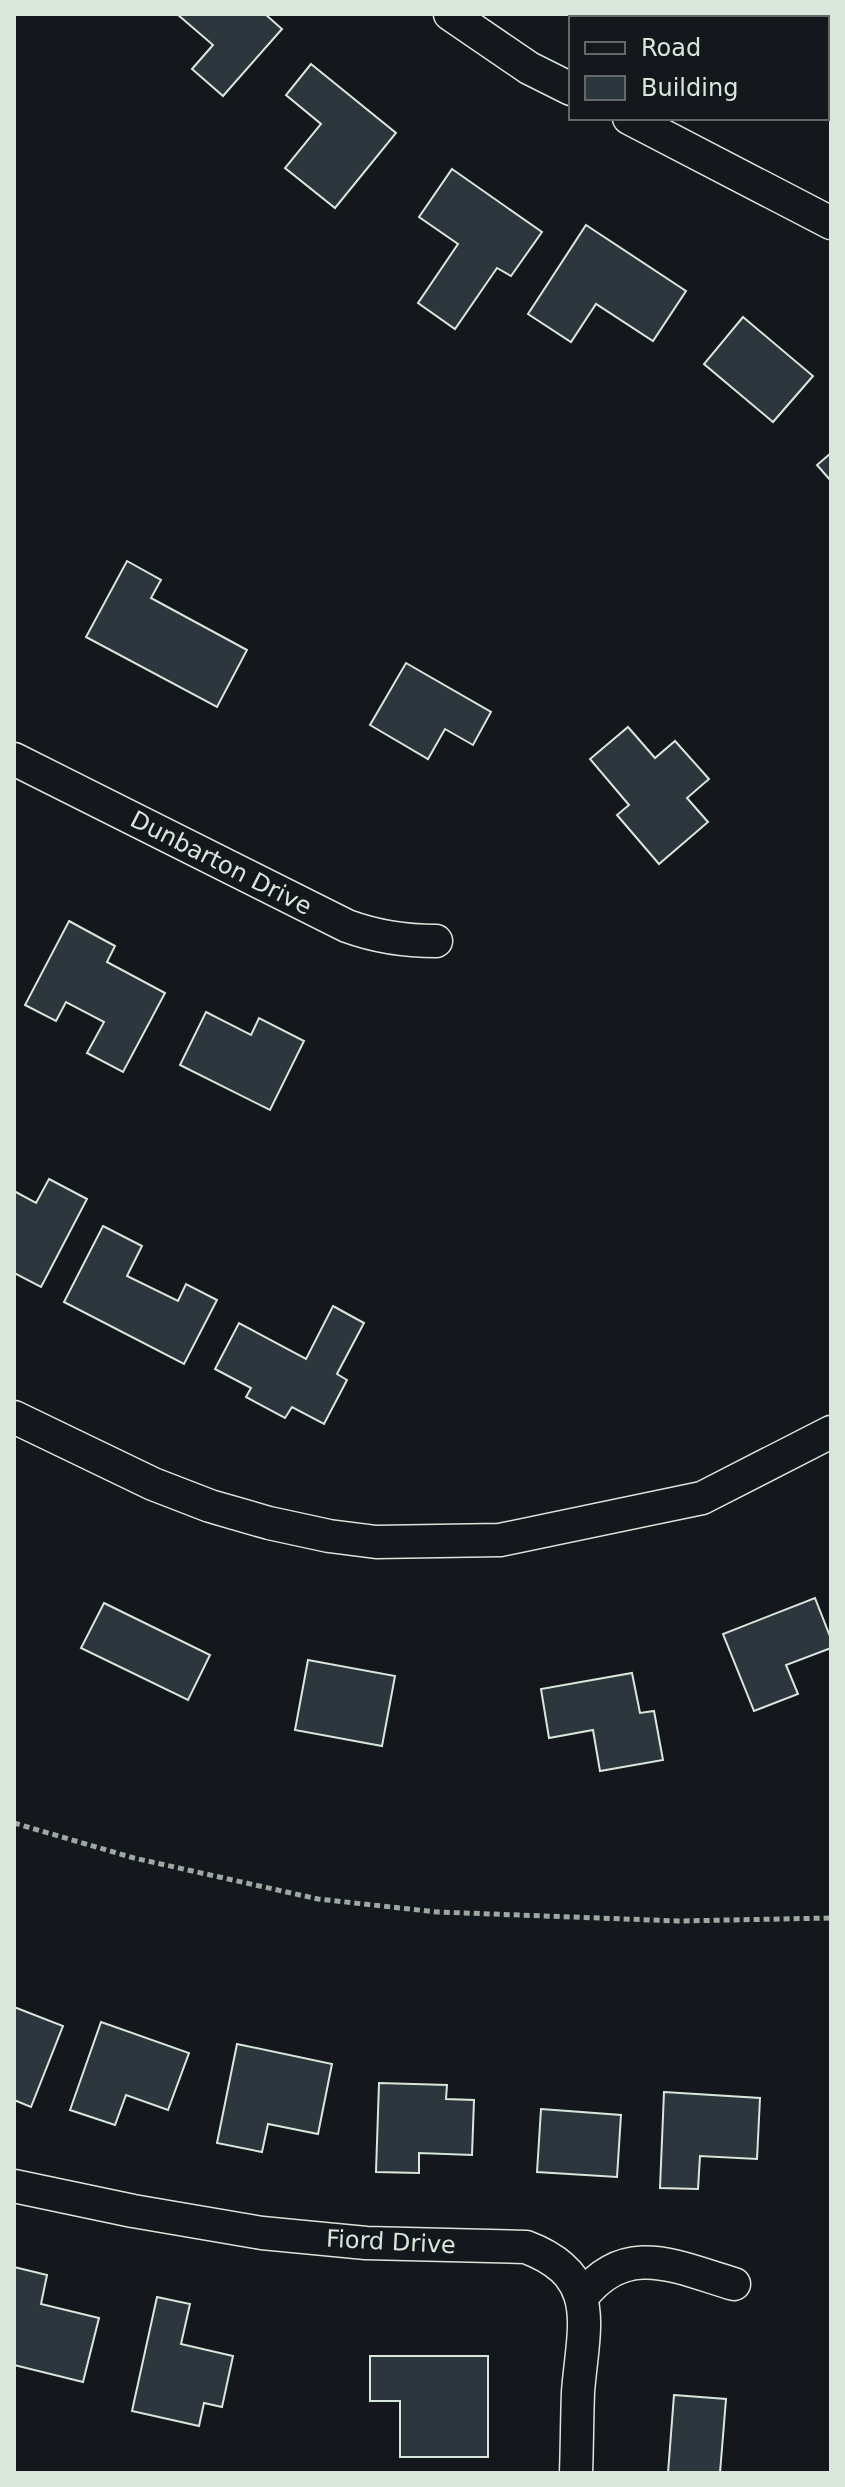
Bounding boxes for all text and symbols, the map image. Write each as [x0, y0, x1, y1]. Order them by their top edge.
legend [569, 16, 829, 120]
text: Road [641, 34, 701, 62]
text: Building [641, 74, 738, 102]
street label: Dunbarton Drive [126, 805, 316, 921]
street label: Fiord Drive [326, 2225, 456, 2259]

